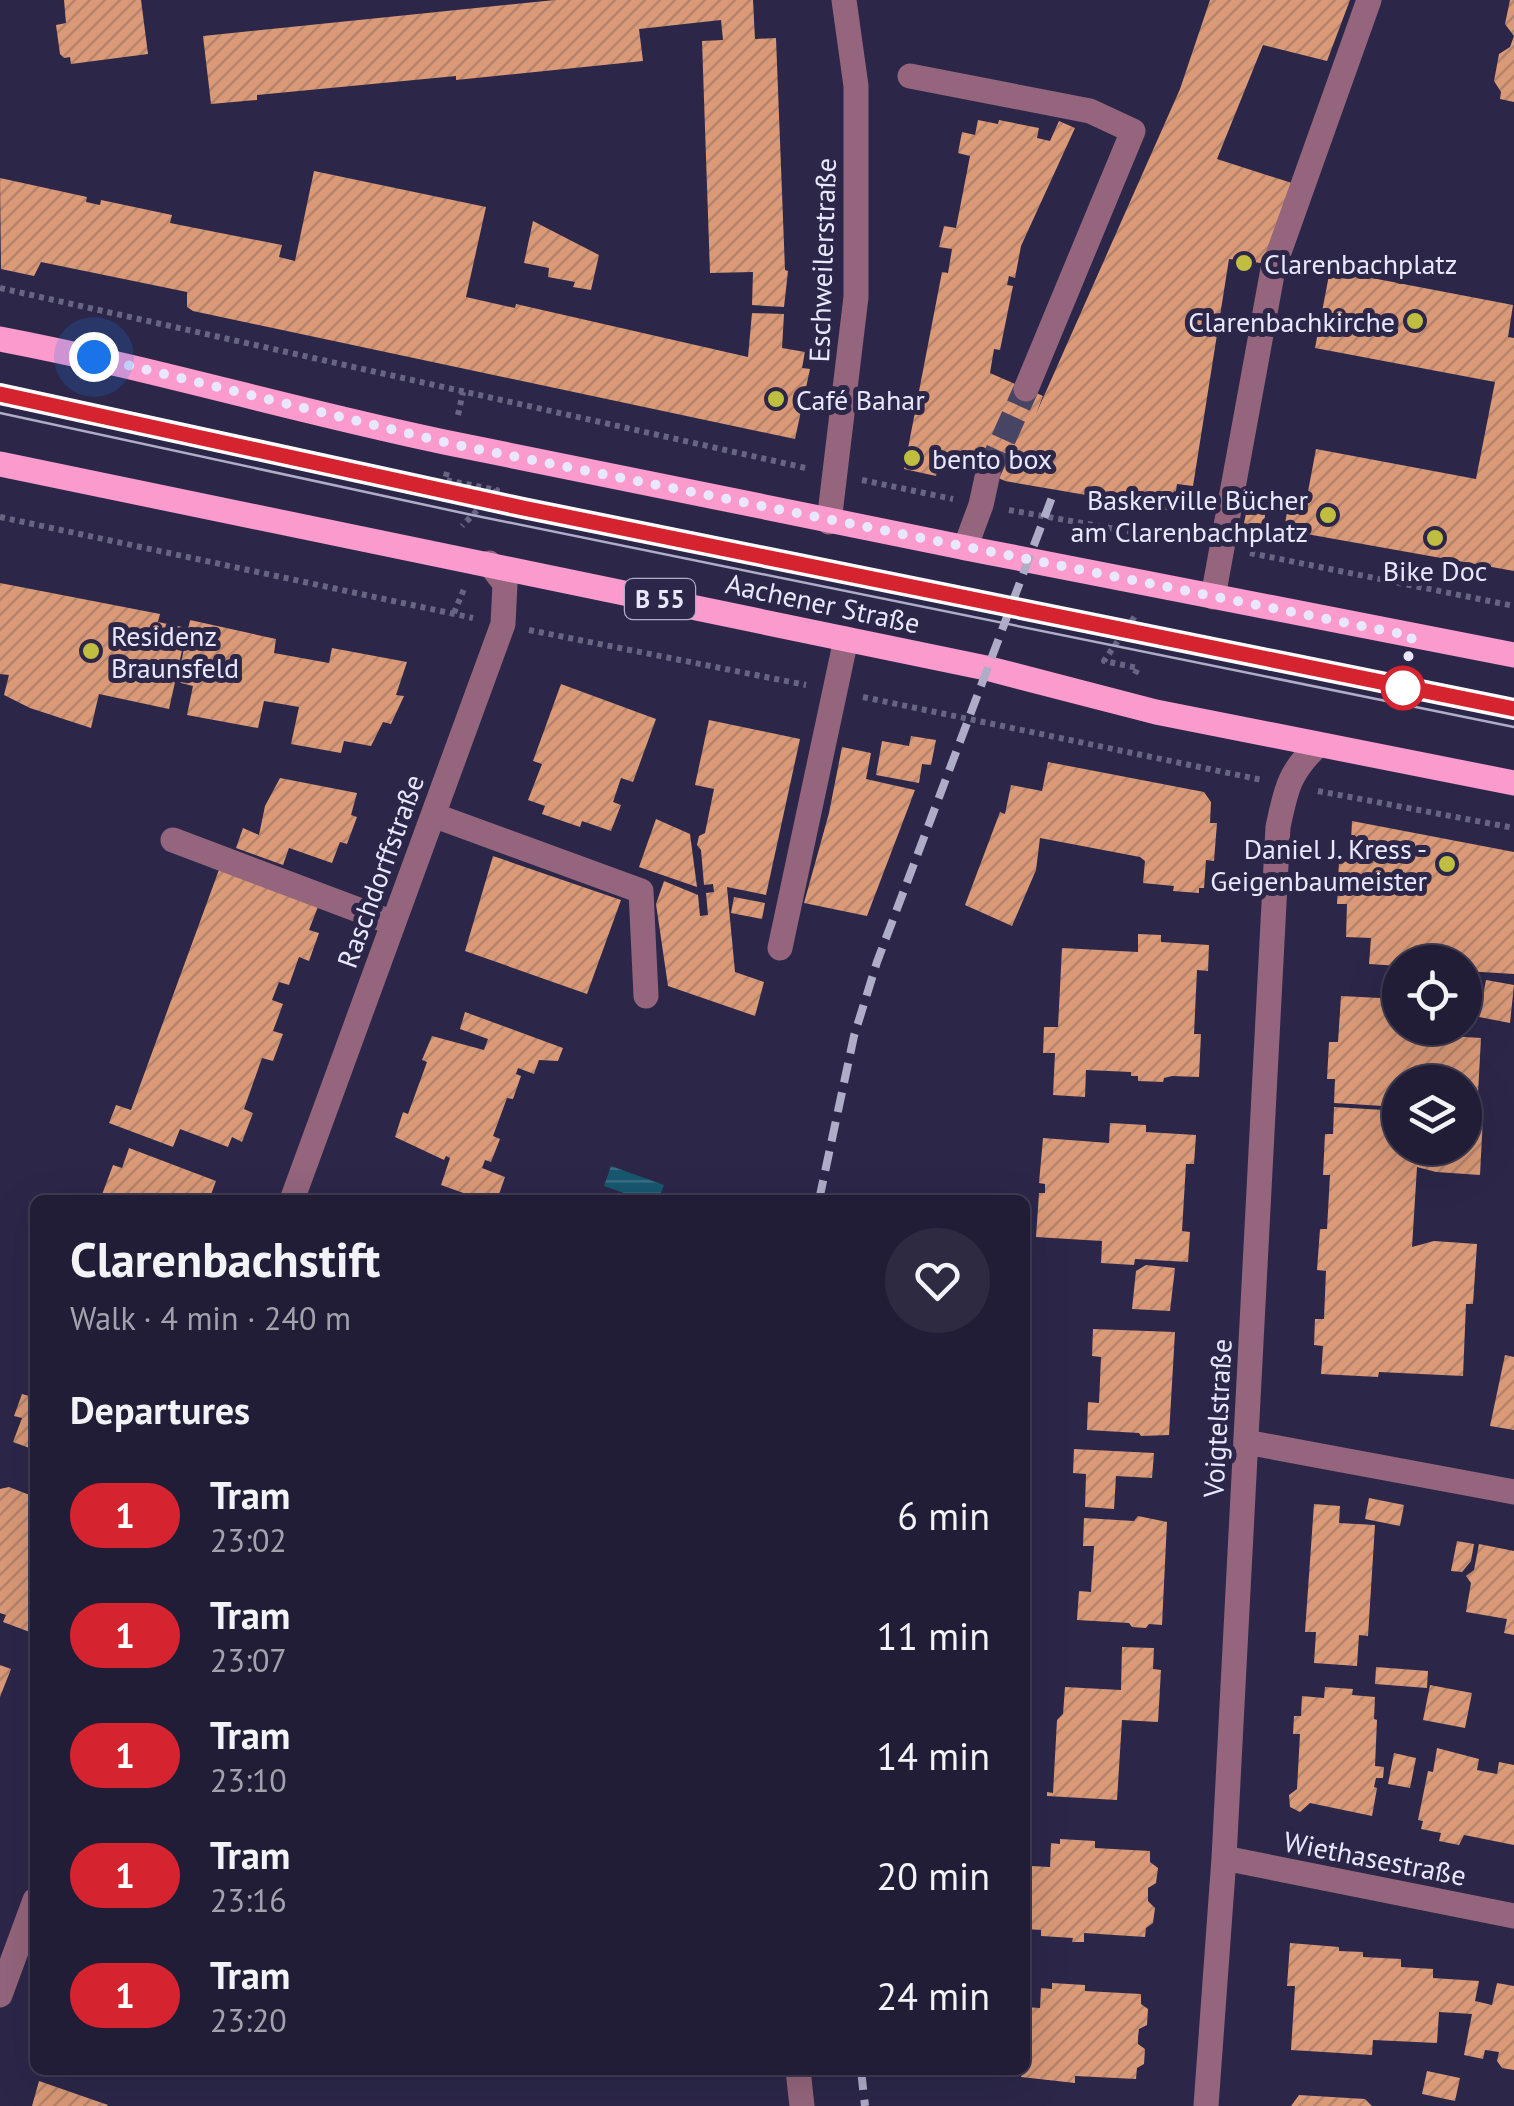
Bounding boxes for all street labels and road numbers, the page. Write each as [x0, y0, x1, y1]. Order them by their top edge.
street label: Eschweilerstraße [800, 157, 844, 363]
street label: Aachener Straße [723, 564, 923, 642]
road number: B 55 [625, 579, 695, 619]
street label: Raschdorffstraße [328, 769, 432, 973]
street label: Voigtelstraße [1194, 1338, 1240, 1499]
street label: Wiethasestraße [1281, 1822, 1469, 1894]

